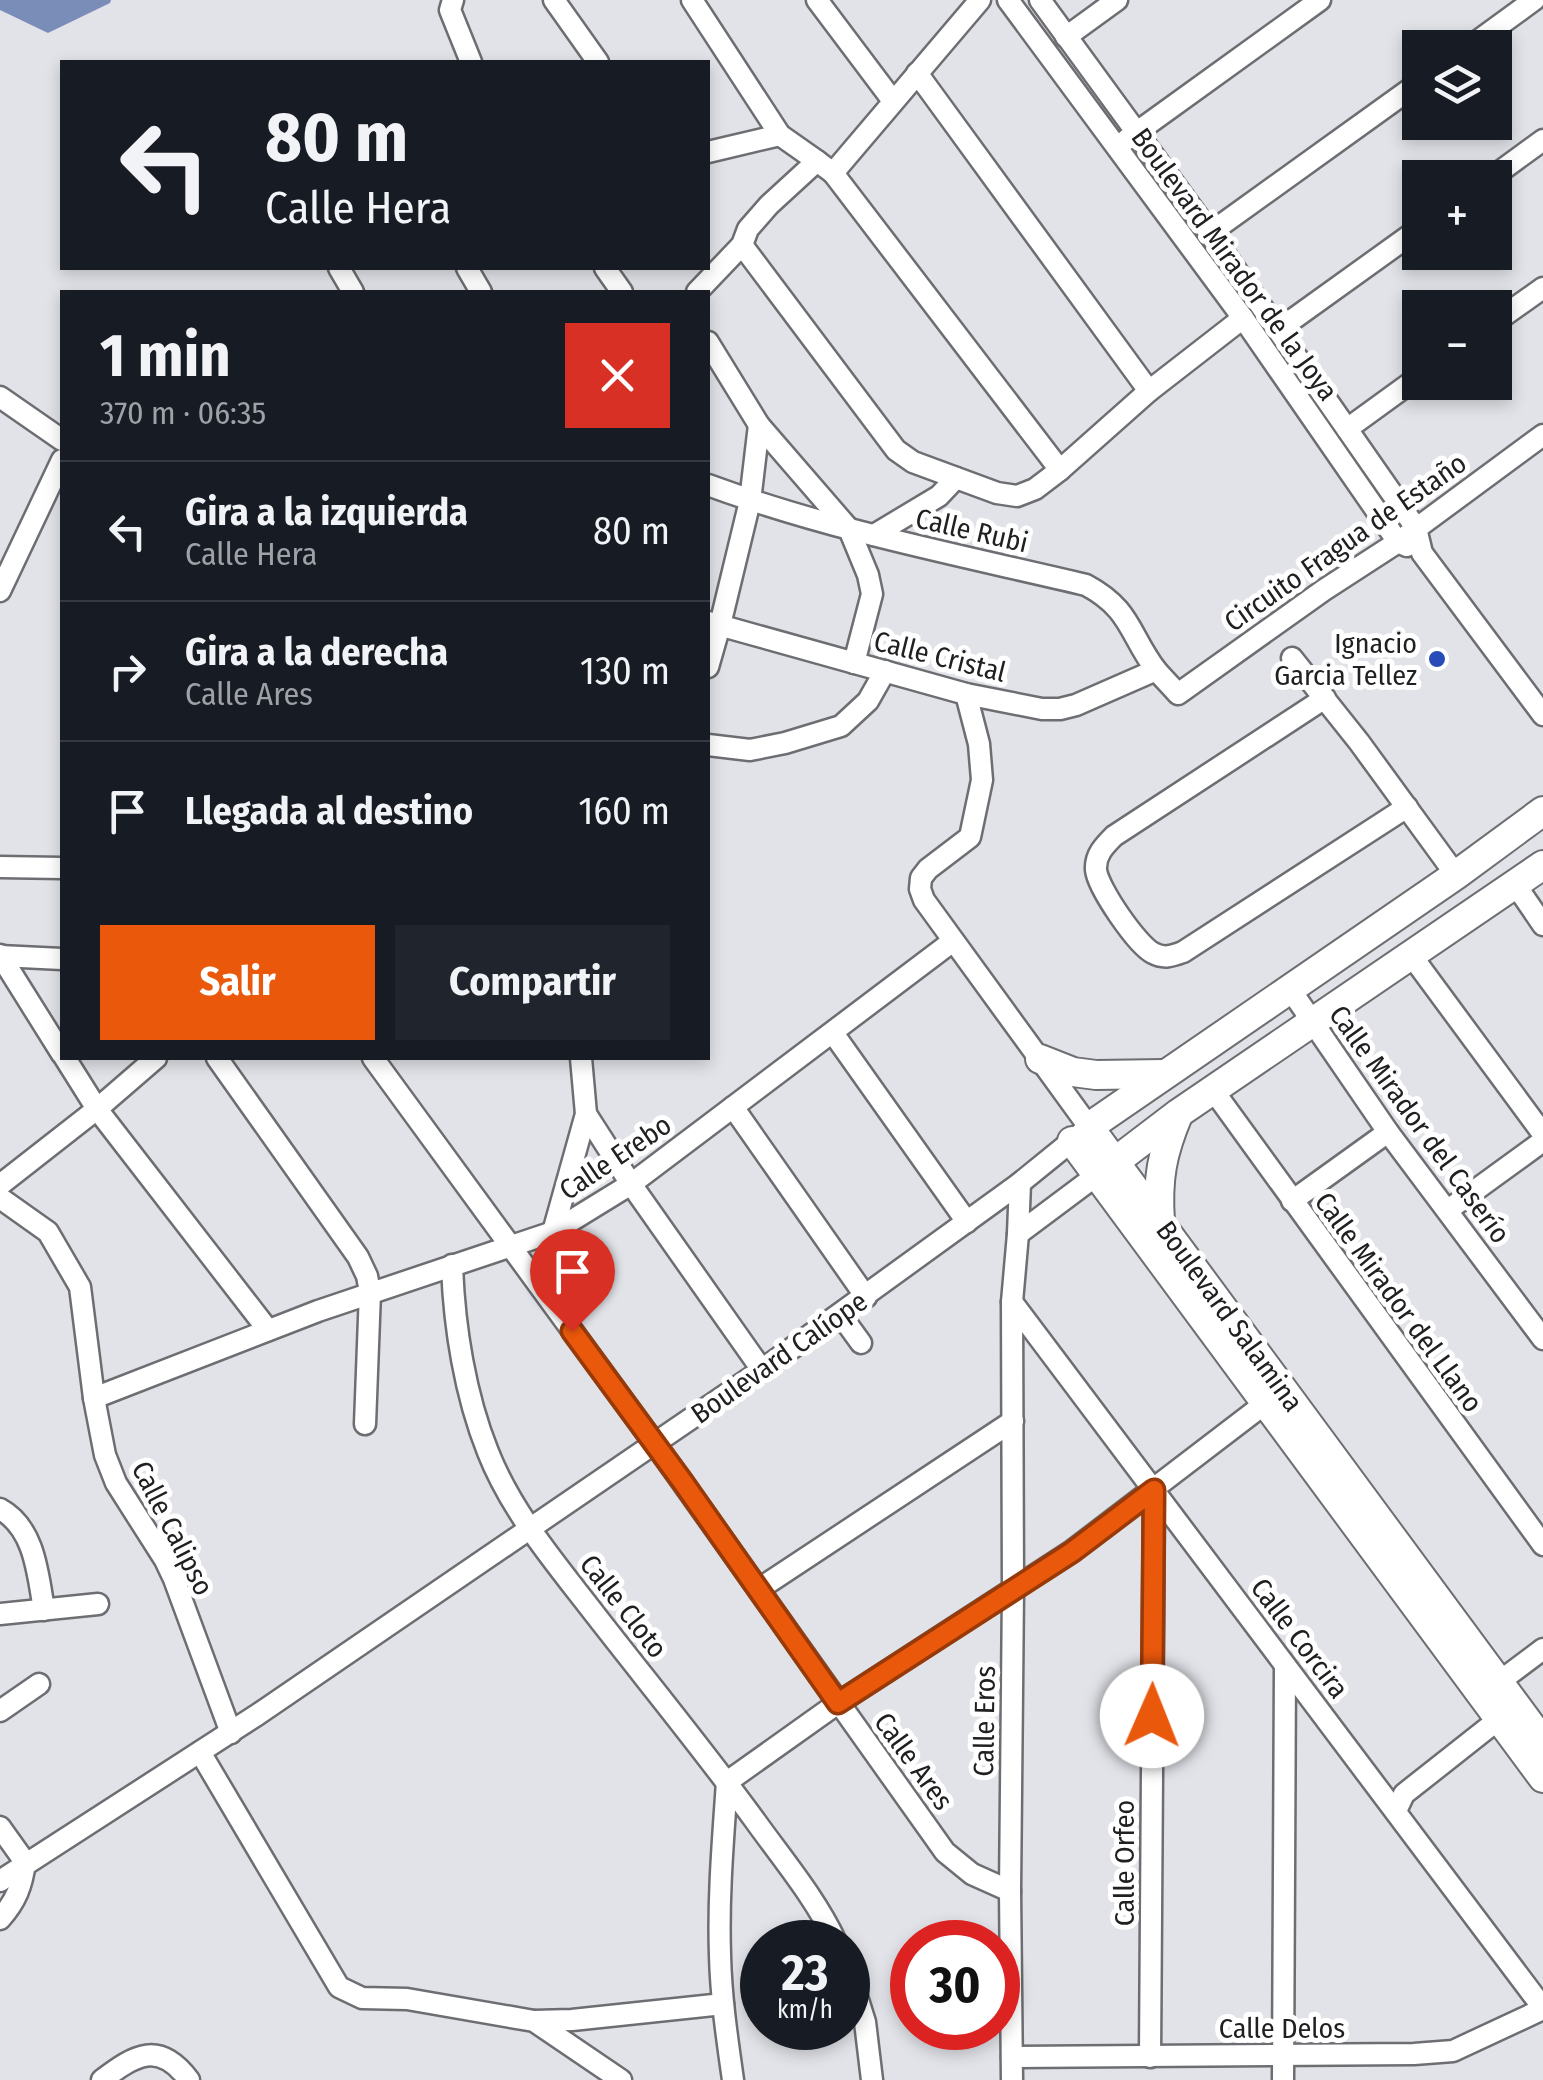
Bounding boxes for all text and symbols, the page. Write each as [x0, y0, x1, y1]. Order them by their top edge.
map controls [1402, 30, 1512, 400]
button: layers [1402, 30, 1512, 140]
text: 80 m [265, 96, 408, 180]
icon: left [100, 100, 230, 230]
street label: Boulevard Mirador de la Joya [1125, 122, 1345, 407]
button: + [1402, 160, 1512, 270]
text: Calle Hera [265, 181, 451, 235]
button: − [1402, 290, 1512, 400]
text: 1 min [100, 320, 231, 392]
button: close [565, 323, 670, 428]
text: 370 m · 06:35 [100, 394, 266, 432]
street label: Circuito Fragua de Estaño [1218, 446, 1473, 638]
text: Gira a la izquierda [185, 489, 468, 535]
street label: Calle Rubi [912, 502, 1031, 559]
icon: left [100, 504, 155, 559]
text: 80 m [593, 508, 670, 554]
text: Calle Hera [185, 535, 317, 573]
street label: Calle Cristal [870, 624, 1009, 689]
place label: Ignacio Garcia Tellez [1274, 627, 1417, 692]
text: Gira a la derecha [185, 629, 448, 675]
icon: right [100, 644, 155, 699]
text: 130 m [580, 648, 670, 694]
marker: Ignacio Garcia Tellez [1426, 648, 1448, 670]
text: Calle Ares [185, 675, 313, 713]
icon: arrive [100, 784, 155, 839]
text: Llegada al destino [185, 788, 473, 834]
text: 160 m [578, 788, 670, 834]
button: Salir [100, 925, 375, 1040]
button: Compartir [395, 925, 670, 1040]
street label: Calle Mirador del Caserío [1322, 999, 1517, 1250]
street label: Calle Erebo [553, 1108, 677, 1207]
street label: Calle Mirador del Llano [1308, 1186, 1489, 1419]
street label: Boulevard Salamina [1149, 1215, 1310, 1418]
pin [530, 1229, 615, 1332]
icon: arrive [545, 1244, 600, 1299]
street label: Boulevard Calíope [685, 1284, 874, 1430]
street label: Calle Calipso [125, 1456, 220, 1601]
street label: Calle Cloto [573, 1548, 674, 1664]
street label: Calle Corcira [1244, 1572, 1355, 1705]
position arrow [1100, 1664, 1204, 1768]
street label: Calle Eros [967, 1665, 1002, 1777]
street label: Calle Ares [867, 1706, 960, 1816]
street label: Calle Orfeo [1108, 1800, 1141, 1926]
speed limit sign: 30 [890, 1920, 1020, 2050]
text: 23 [782, 1943, 828, 2003]
text: km/h [777, 1995, 833, 2025]
street label: Calle Delos [1219, 2012, 1345, 2045]

